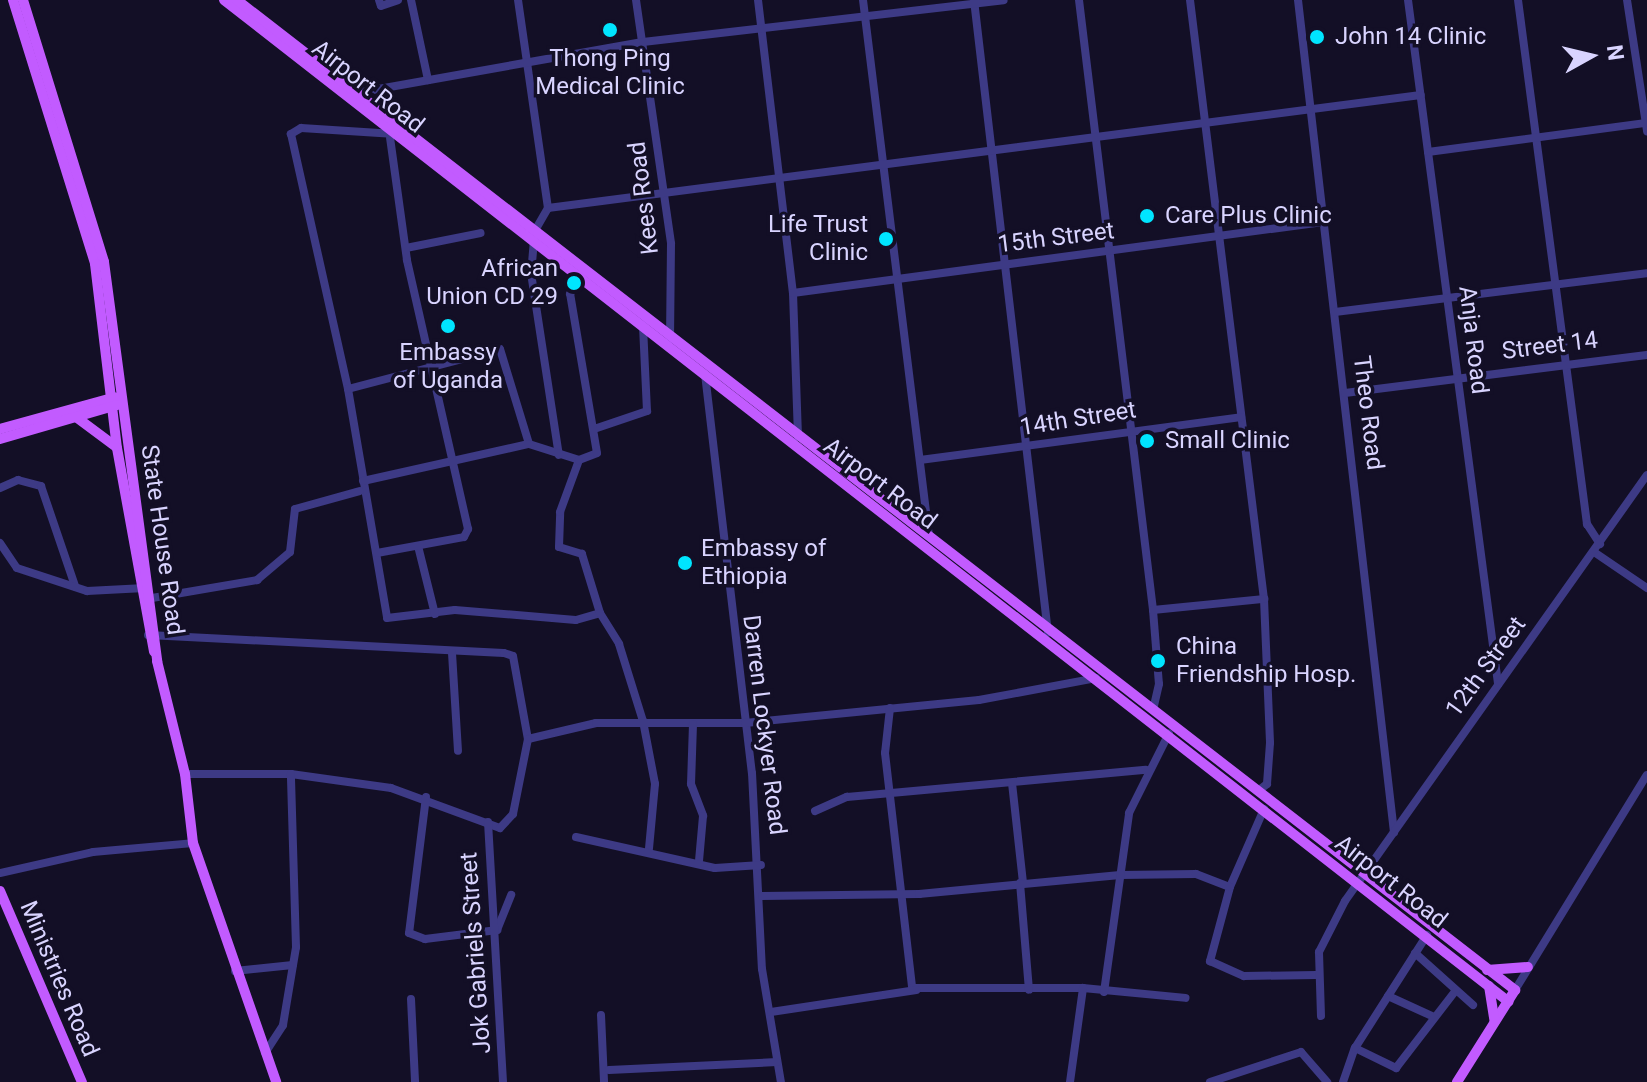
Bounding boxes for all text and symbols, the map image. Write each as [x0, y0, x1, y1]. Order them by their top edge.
north arrow [1551, 16, 1631, 96]
marker: Thong Ping Medical Clinic [599, 19, 621, 41]
place label: John 14 Clinic [1335, 23, 1486, 51]
marker: John 14 Clinic [1306, 26, 1328, 48]
street label: Airport Road [306, 34, 430, 140]
text: N [1602, 43, 1629, 62]
place label: Thong Ping Medical Clinic [535, 45, 685, 101]
street label: Kees Road [623, 140, 665, 256]
place label: Care Plus Clinic [1165, 202, 1332, 230]
marker: Care Plus Clinic [1136, 205, 1158, 227]
place label: Life Trust Clinic [767, 211, 868, 267]
street label: 15th Street [996, 217, 1116, 259]
marker: Life Trust Clinic [875, 228, 897, 250]
place label: African Union CD 29 [426, 255, 558, 311]
marker: African Union CD 29 [565, 274, 583, 292]
street label: Anja Road [1452, 284, 1494, 396]
marker: Embassy of Uganda [439, 317, 457, 335]
street label: Street 14 [1500, 326, 1600, 366]
place label: Embassy of Uganda [393, 339, 503, 395]
street label: Theo Road [1347, 354, 1389, 472]
street label: 14th Street [1018, 396, 1138, 442]
place label: Small Clinic [1165, 427, 1290, 455]
marker: Small Clinic [1136, 430, 1158, 452]
street label: Airport Road [818, 432, 942, 536]
street label: State House Road [134, 443, 190, 637]
place label: Embassy of Ethiopia [701, 535, 826, 591]
marker: Embassy of Ethiopia [676, 554, 694, 572]
street label: 12th Street [1440, 611, 1532, 723]
street label: Darren Lockyer Road [736, 613, 792, 837]
place label: China Friendship Hosp. [1176, 633, 1356, 689]
marker: China Friendship Hosp. [1147, 650, 1169, 672]
street label: Airport Road [1329, 829, 1453, 935]
street label: Jok Gabriels Street [455, 851, 497, 1055]
street label: Ministries Road [13, 897, 105, 1061]

